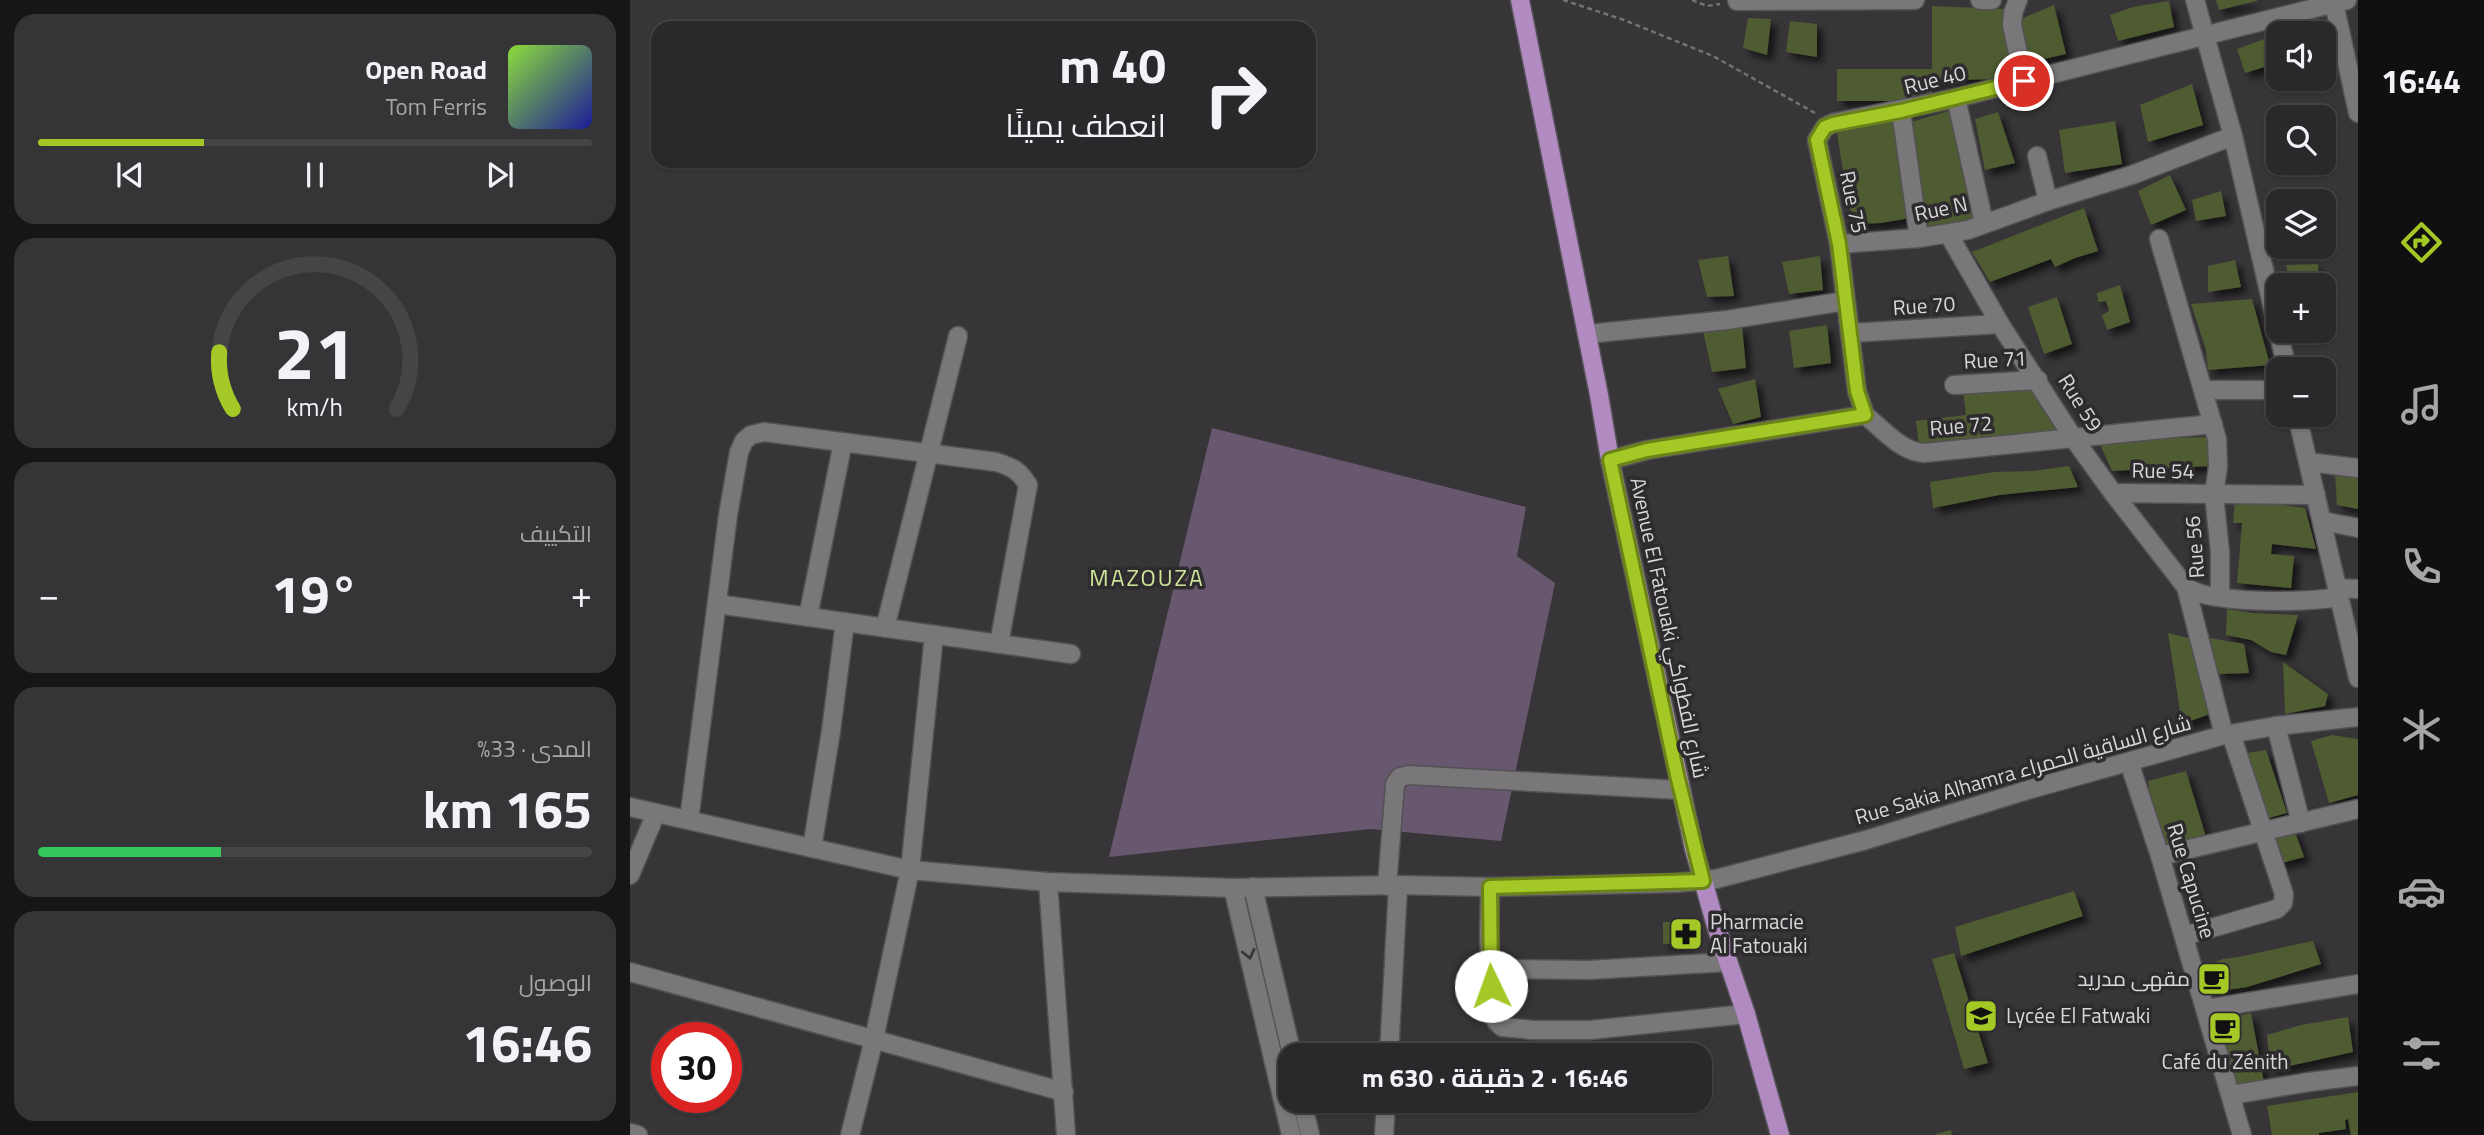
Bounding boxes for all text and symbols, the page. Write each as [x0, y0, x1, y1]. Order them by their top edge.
map controls [2266, 21, 2336, 427]
button: sound [2266, 21, 2336, 91]
text: 40 m [1059, 27, 1166, 102]
icon: right [1190, 49, 1281, 140]
text: Open Road [365, 50, 487, 89]
pin [1994, 51, 2054, 111]
street label: Rue 40 [1900, 56, 1969, 102]
text: 16:44 [2381, 57, 2461, 105]
icon: arrive [2005, 62, 2043, 100]
text: Tom Ferris [386, 89, 487, 124]
text: انعطف يمينًا [1005, 101, 1166, 149]
button: search [2266, 105, 2336, 175]
icon: previous [111, 156, 149, 194]
icon: pause [296, 156, 334, 194]
icon: next [481, 156, 519, 194]
street label: Rue 75 [1832, 168, 1876, 236]
street label: Rue N [1911, 187, 1970, 229]
button: layers [2266, 189, 2336, 259]
icon: directions [2397, 218, 2446, 267]
button: + [2266, 273, 2336, 343]
street label: Rue 70 [1891, 287, 1956, 323]
text: 21 [274, 298, 356, 408]
street label: Rue 71 [1963, 341, 2027, 377]
button: − [2266, 357, 2336, 427]
street label: Rue 59 [2051, 367, 2111, 438]
icon: music [2397, 380, 2446, 429]
text: km/h [287, 388, 343, 426]
street label: Rue 72 [1928, 406, 1994, 444]
street label: Rue 54 [2131, 453, 2195, 487]
street label: Avenue El Fatouaki شارع الفطواكي [1621, 474, 1718, 781]
street label: Rue 56 [2176, 515, 2212, 580]
text: التكييف [520, 516, 592, 551]
icon: phone [2397, 542, 2446, 591]
text: 19° [271, 554, 359, 633]
district label: MAZOUZA [1089, 560, 1205, 595]
text: − [38, 565, 59, 623]
text: + [571, 565, 592, 623]
icon: climate [2397, 705, 2446, 754]
street label: Rue Sakia Alhamra شارع الساقية الحمراء [1851, 706, 2195, 832]
text: المدى · 33% [477, 731, 592, 766]
text: 165 km [423, 769, 592, 848]
street label: Rue Capucine [2159, 819, 2225, 942]
icon: car [2397, 867, 2446, 916]
place label: Pharmacie Al Fatouaki [1710, 905, 1808, 961]
pharmacy icon: Pharmacie Al Fatouaki [1667, 915, 1705, 953]
one-way arrow [1241, 948, 1255, 960]
position arrow [1454, 949, 1528, 1023]
cafe icon: مقهى مدريد [2195, 960, 2233, 998]
place label: مقهى مدريد [2077, 962, 2190, 994]
text: الوصول [519, 965, 592, 1000]
school or university icon: Lycée El Fatwaki [1962, 997, 2000, 1035]
place label: Lycée El Fatwaki [2006, 999, 2150, 1031]
text: 16:46 [462, 1003, 592, 1082]
cafe icon: Café du Zénith [2206, 1009, 2244, 1047]
speed limit sign: 30 [651, 1022, 742, 1113]
icon: filters [2397, 1029, 2446, 1078]
place label: Café du Zénith [2162, 1045, 2289, 1077]
text: 16:46 · 2 دقيقة · 630 m [1362, 1058, 1628, 1097]

